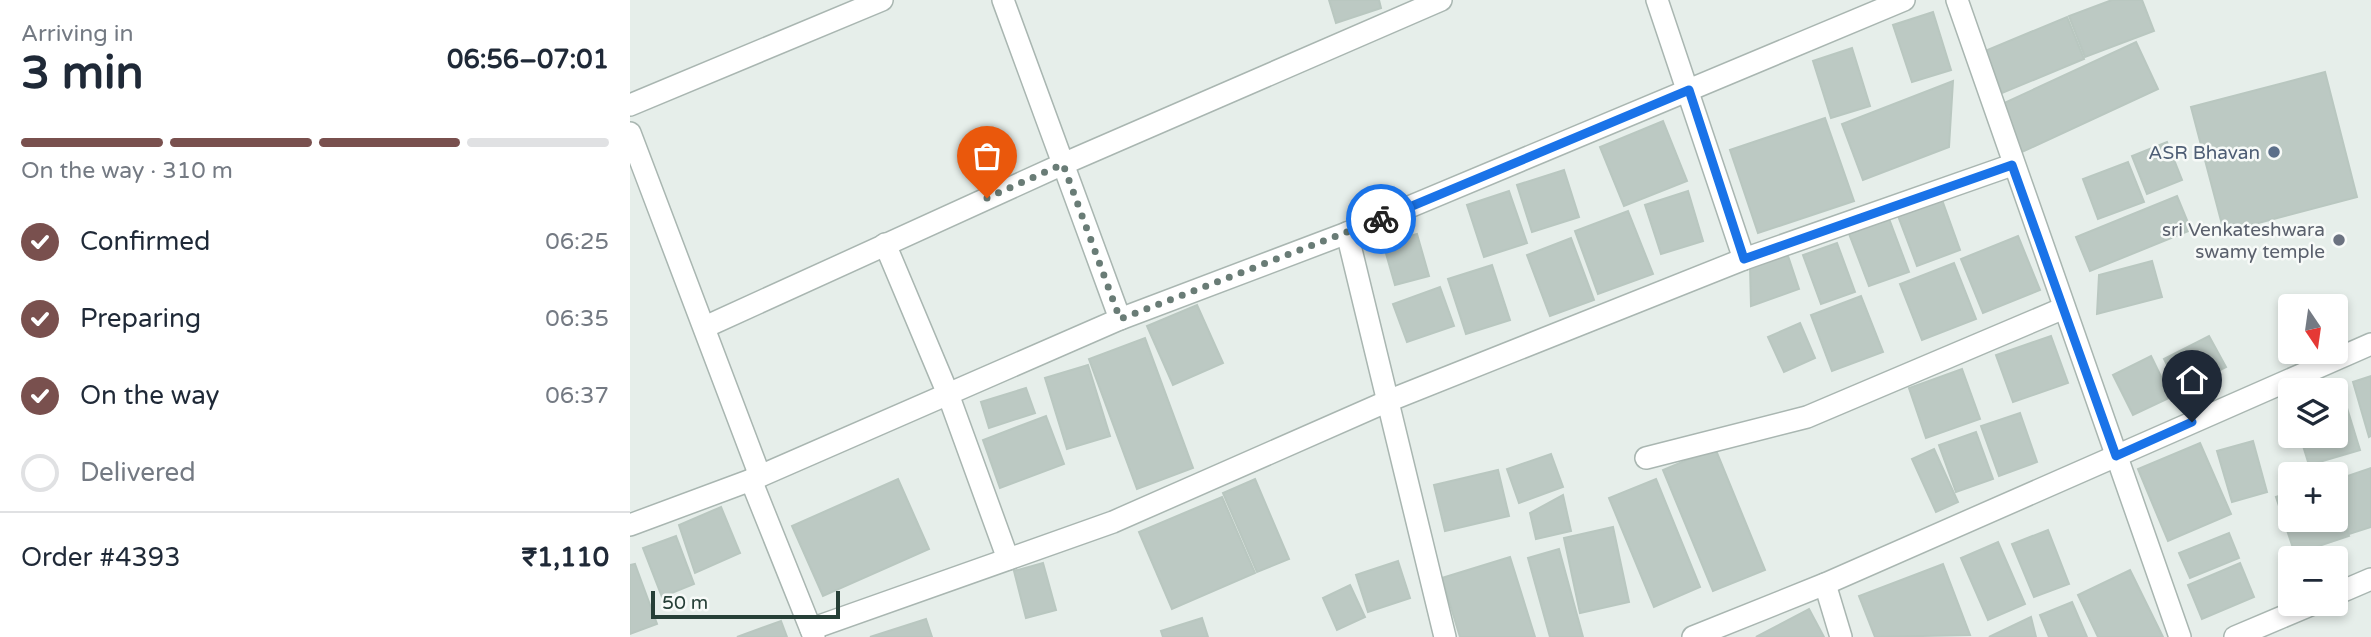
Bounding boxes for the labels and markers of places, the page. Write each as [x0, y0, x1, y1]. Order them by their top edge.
pin [957, 126, 1017, 198]
place label: ASR Bhavan [2148, 142, 2260, 164]
marker: ASR Bhavan [2266, 144, 2282, 160]
place label: sri Venkateshwara swamy temple [2162, 219, 2325, 263]
marker: sri Venkateshwara swamy temple [2331, 232, 2347, 248]
pin [2162, 350, 2222, 422]

